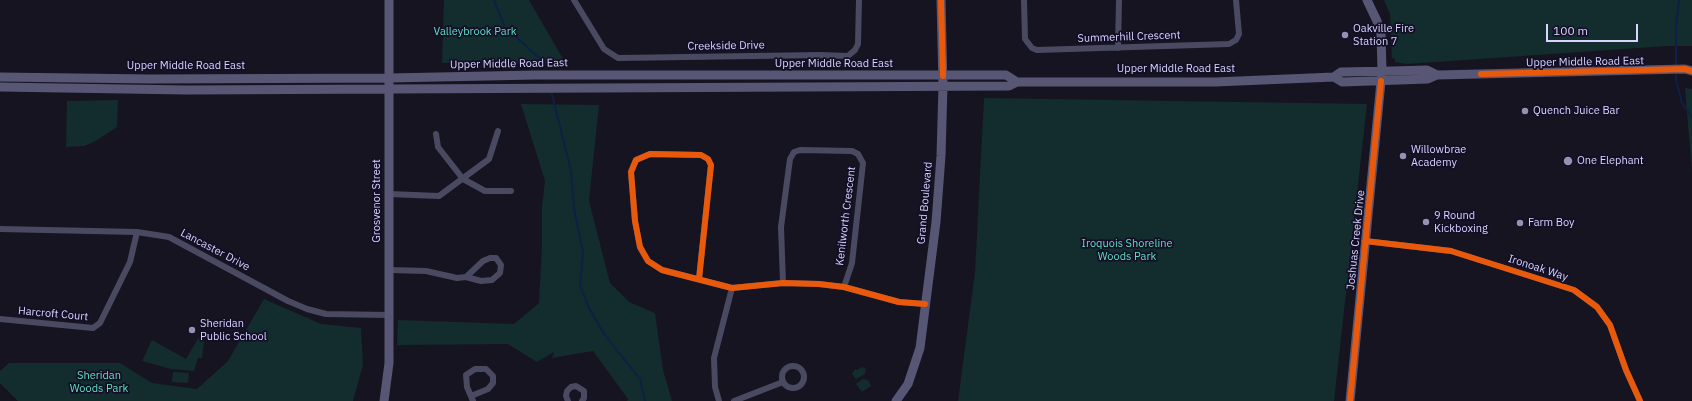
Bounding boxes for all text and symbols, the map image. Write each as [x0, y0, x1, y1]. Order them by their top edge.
scale bar [1548, 16, 1640, 42]
place label: Oakville Fire Station 7 [1353, 22, 1414, 48]
text: 100 m [1553, 23, 1588, 38]
park label: Valleybrook Park [434, 25, 516, 39]
street label: Summerhill Crescent [1077, 29, 1181, 45]
marker: Oakville Fire Station 7 [1340, 30, 1350, 40]
street label: Creekside Drive [687, 39, 765, 53]
street label: Upper Middle Road East [1526, 54, 1644, 70]
street label: Upper Middle Road East [450, 56, 568, 72]
street label: Upper Middle Road East [775, 57, 893, 71]
street label: Upper Middle Road East [127, 59, 245, 73]
street label: Upper Middle Road East [1117, 62, 1235, 76]
place label: Quench Juice Bar [1533, 104, 1620, 118]
marker: Quench Juice Bar [1520, 106, 1530, 116]
place label: Willowbrae Academy [1411, 143, 1466, 169]
marker: Willowbrae Academy [1398, 151, 1408, 161]
place label: One Elephant [1577, 154, 1644, 168]
marker: One Elephant [1562, 155, 1574, 167]
street label: Grosvenor Street [370, 159, 384, 243]
street label: Grand Boulevard [915, 161, 935, 245]
street label: Kenilworth Crescent [833, 166, 859, 266]
street label: Joshuas Creek Drive [1344, 189, 1368, 291]
place label: 9 Round Kickboxing [1434, 209, 1488, 235]
place label: Farm Boy [1528, 216, 1575, 230]
marker: 9 Round Kickboxing [1421, 217, 1431, 227]
marker: Farm Boy [1515, 218, 1525, 228]
street label: Lancaster Drive [178, 226, 252, 274]
park label: Iroquois Shoreline Woods Park [1082, 237, 1172, 263]
street label: Ironoak Way [1506, 252, 1570, 284]
street label: Harcroft Court [17, 304, 89, 324]
place label: Sheridan Public School [200, 317, 267, 343]
marker: Sheridan Public School [187, 325, 197, 335]
park label: Sheridan Woods Park [70, 369, 128, 395]

